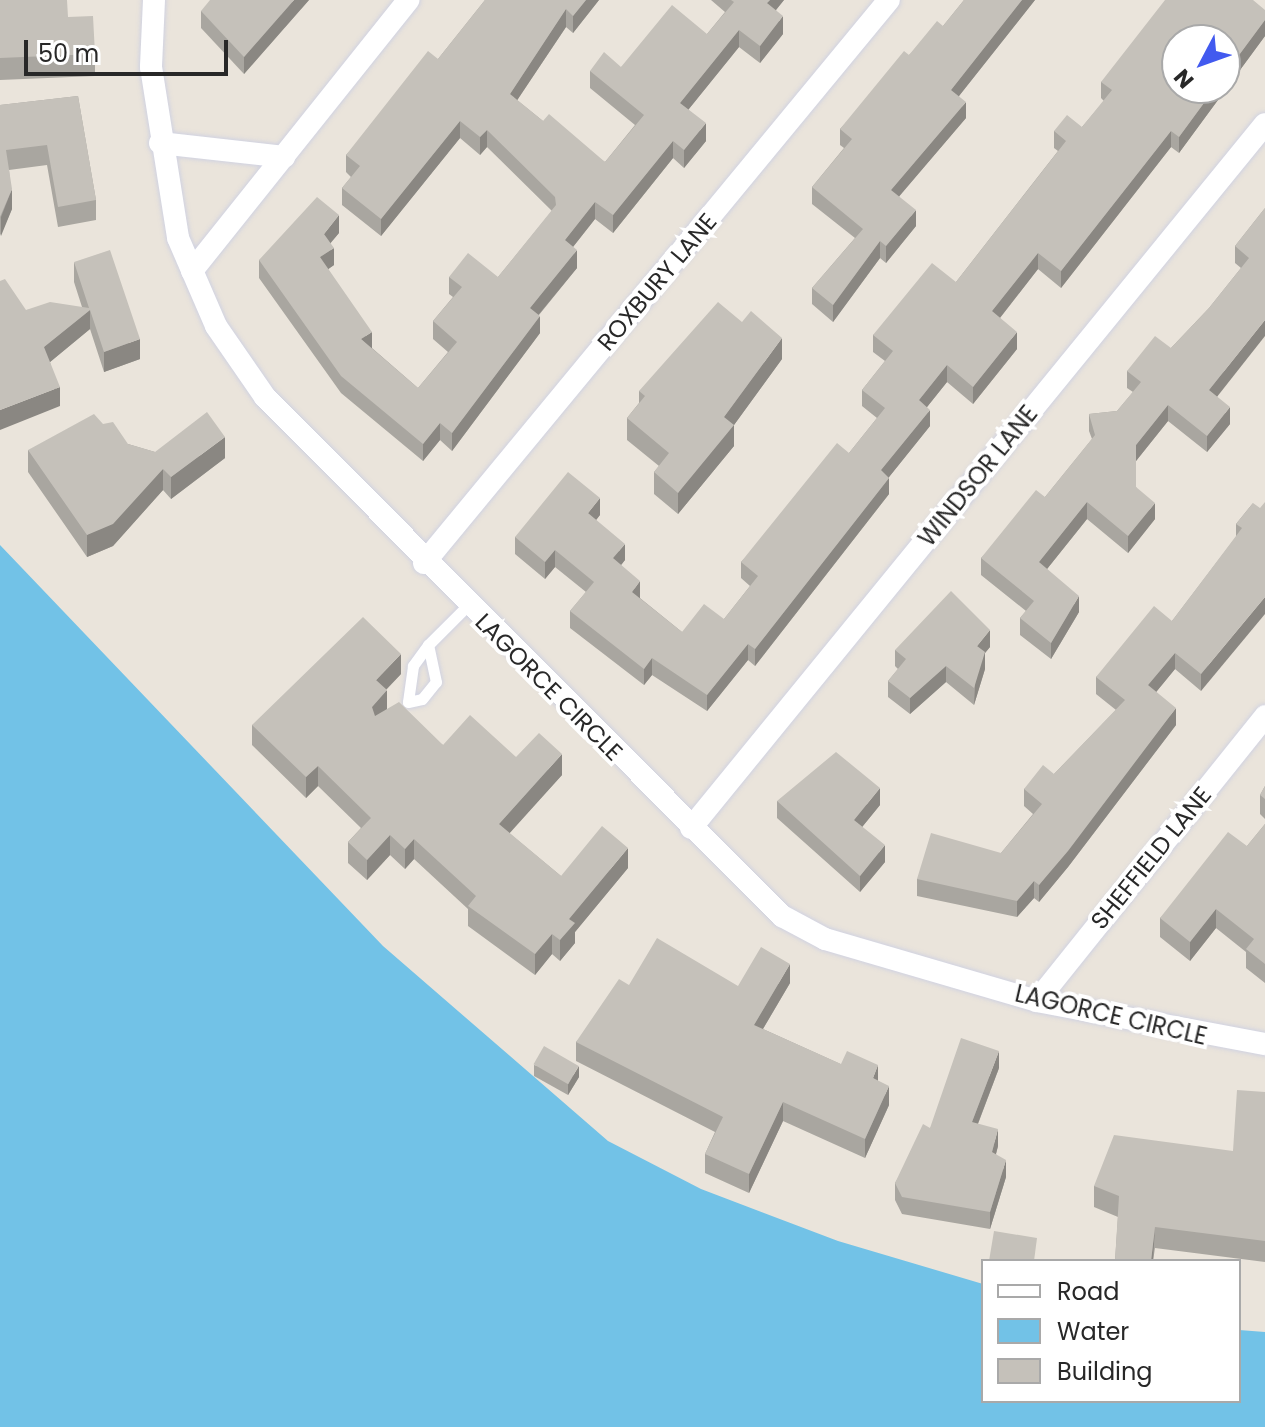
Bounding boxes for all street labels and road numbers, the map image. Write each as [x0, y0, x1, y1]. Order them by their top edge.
street label: ROXBURY LANE [591, 208, 723, 356]
street label: WINDSOR LANE [912, 400, 1044, 552]
street label: LAGORCE CIRCLE [469, 607, 629, 767]
street label: SHEFFIELD LANE [1085, 781, 1217, 935]
street label: LAGORCE CIRCLE [1012, 979, 1210, 1051]

